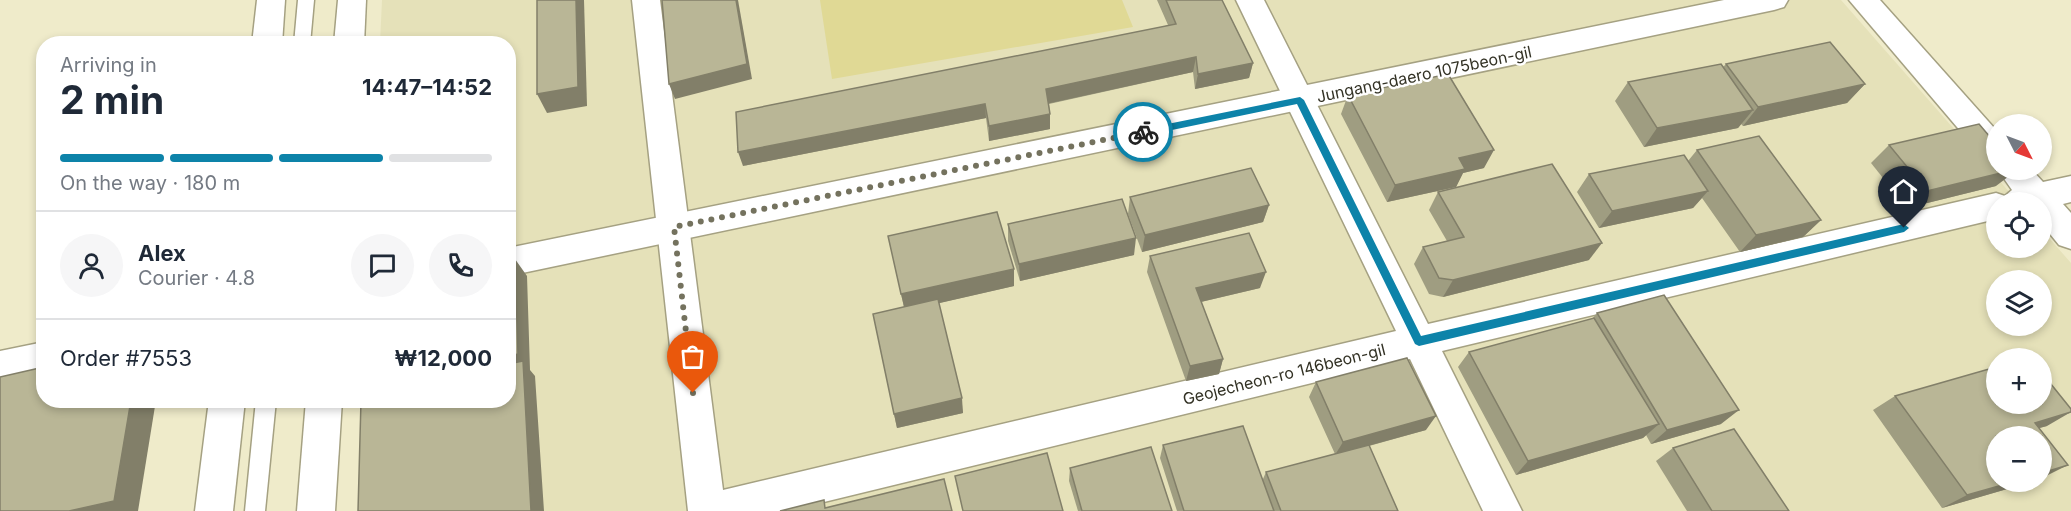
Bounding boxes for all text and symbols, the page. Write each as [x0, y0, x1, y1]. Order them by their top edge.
street label: Jungang-daero 1075beon-gil [1315, 41, 1533, 107]
text: Arriving in [60, 53, 157, 77]
text: 14:47–14:52 [362, 74, 492, 100]
text: 2 min [60, 76, 164, 123]
courier [1113, 102, 1173, 162]
north arrow [1986, 114, 2052, 180]
map controls [1986, 114, 2052, 492]
icon: bike [1127, 116, 1160, 149]
pin [1878, 166, 1929, 228]
text: On the way · 180 m [60, 171, 240, 195]
icon: home [1887, 175, 1920, 208]
button: locate [1986, 192, 2052, 258]
button: person [60, 234, 123, 297]
button: chat [351, 234, 414, 297]
button: phone [429, 234, 492, 297]
text: Alex [138, 240, 186, 266]
text: Courier · 4.8 [138, 266, 255, 290]
button: layers [1986, 270, 2052, 336]
pin [667, 331, 718, 393]
street label: Geojecheon-ro 146beon-gil [1181, 339, 1387, 409]
icon: bag [676, 340, 709, 373]
text: Order #7553 [60, 345, 192, 371]
text: ₩12,000 [395, 345, 492, 371]
button: + [1986, 348, 2052, 414]
button: − [1986, 426, 2052, 492]

